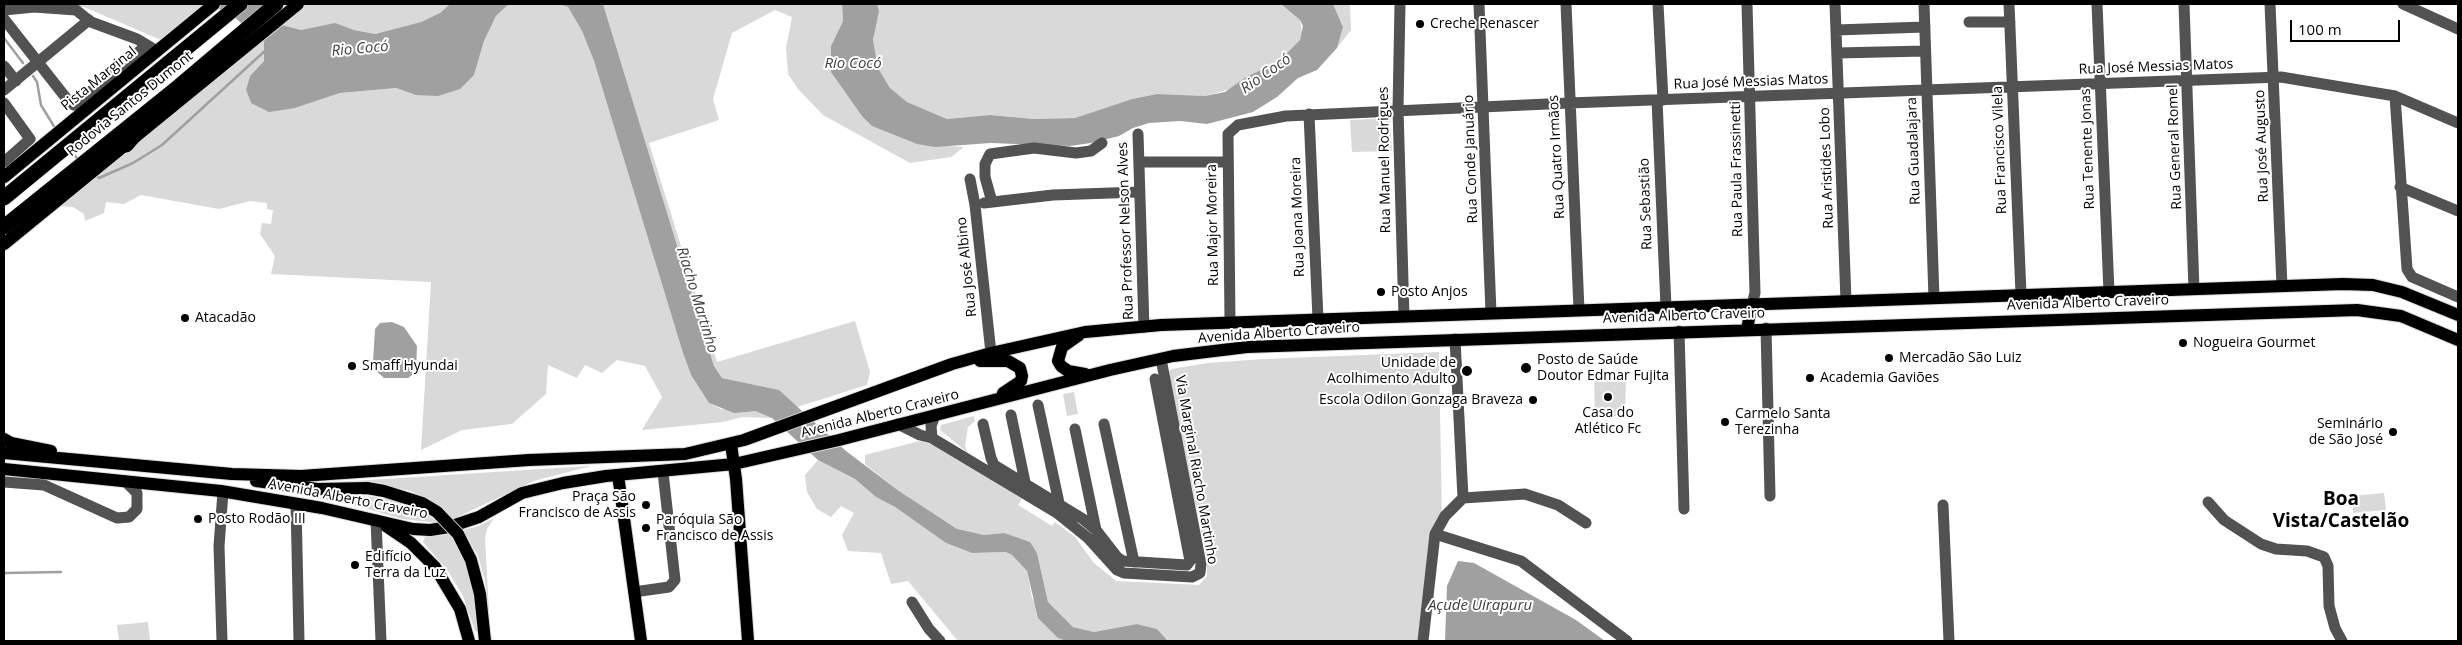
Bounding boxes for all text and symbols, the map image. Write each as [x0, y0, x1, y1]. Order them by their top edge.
scale bar [2292, 10, 2402, 42]
place label: Creche Renascer [1430, 16, 1539, 32]
marker: Creche Renascer [1414, 18, 1426, 30]
text: 100 m [2298, 19, 2342, 39]
water label: Rio Cocó [331, 38, 389, 60]
street label: Pista Marginal [58, 43, 140, 115]
street label: Rodovia Santos Dumont [64, 48, 196, 160]
water label: Rio Cocó [1237, 50, 1295, 98]
water label: Rio Cocó [824, 55, 882, 73]
street label: Rua José Messias Matos [2078, 56, 2234, 78]
street label: Rua José Messias Matos [1673, 71, 1829, 93]
street label: Rua General Romel [2164, 84, 2186, 210]
street label: Rua Manuel Rodrigues [1375, 86, 1395, 234]
street label: Rua Francisco Vilela [1989, 86, 2011, 214]
street label: Rua Tenente Jonas [2077, 88, 2099, 210]
street label: Rua José Augusto [2252, 89, 2272, 203]
street label: Rua Conde Januário [1460, 94, 1482, 224]
street label: Rua Quatro Irmãos [1545, 95, 1569, 219]
street label: Rua Guadalajara [1904, 97, 1924, 205]
street label: Rua Paula Frassinetti [1727, 101, 1747, 237]
street label: Rua Aristides Lobo [1816, 107, 1838, 229]
street label: Rua Professor Nelson Alves [1114, 142, 1138, 320]
street label: Rua Joana Moreira [1288, 157, 1308, 277]
street label: Rua Sebastião [1636, 158, 1656, 250]
street label: Rua Major Moreira [1204, 164, 1222, 286]
street label: Rua José Albino [953, 216, 981, 318]
water label: Riacho Martinho [672, 245, 722, 355]
place label: Posto Anjos [1391, 284, 1468, 300]
marker: Posto Anjos [1375, 286, 1387, 298]
street label: Avenida Alberto Craveiro [2007, 292, 2169, 314]
street label: Avenida Alberto Craveiro [1603, 305, 1765, 327]
place label: Atacadão [195, 310, 256, 326]
marker: Atacadão [179, 312, 191, 324]
street label: Avenida Alberto Craveiro [1197, 319, 1361, 347]
place label: Nogueira Gourmet [2193, 335, 2315, 351]
marker: Nogueira Gourmet [2177, 337, 2189, 349]
place label: Mercadão São Luiz [1899, 350, 2022, 366]
place label: Posto de Saúde Doutor Edmar Fujita [1537, 352, 1669, 384]
marker: Mercadão São Luiz [1883, 352, 1895, 364]
place label: Unidade de Acolhimento Adulto [1327, 355, 1456, 388]
place label: Smaff Hyundai [362, 358, 458, 374]
marker: Smaff Hyundai [346, 360, 358, 372]
marker: Posto de Saúde Doutor Edmar Fujita [1519, 361, 1533, 375]
marker: Unidade de Acolhimento Adulto [1460, 364, 1474, 378]
place label: Academia Gaviões [1820, 370, 1939, 386]
marker: Academia Gaviões [1804, 372, 1816, 384]
street label: Via Marginal Riacho Martinho [1171, 374, 1221, 566]
street label: Avenida Alberto Craveiro [799, 386, 961, 442]
marker: Casa do Atlético Fc [1602, 391, 1614, 403]
place label: Escola Odilon Gonzaga Braveza [1319, 392, 1523, 408]
marker: Escola Odilon Gonzaga Braveza [1527, 394, 1539, 406]
place label: Casa do Atlético Fc [1575, 405, 1641, 438]
place label: Carmelo Santa Terezinha [1735, 406, 1831, 438]
marker: Carmelo Santa Terezinha [1719, 416, 1731, 428]
place label: Seminário de São José [2309, 416, 2383, 448]
marker: Seminário de São José [2387, 426, 2399, 438]
street label: Avenida Alberto Craveiro [267, 475, 429, 523]
place label: Praça São Francisco de Assis [519, 489, 636, 522]
district label: Boa Vista/Castelão [2273, 489, 2409, 533]
marker: Praça São Francisco de Assis [640, 499, 652, 511]
place label: Posto Rodão III [208, 511, 306, 527]
place label: Paróquia São Francisco de Assis [656, 512, 773, 544]
marker: Posto Rodão III [192, 513, 204, 525]
marker: Paróquia São Francisco de Assis [640, 522, 652, 534]
place label: Edifício Terra da Luz [365, 549, 446, 582]
marker: Edifício Terra da Luz [349, 559, 361, 571]
water label: Açude Uirapuru [1428, 597, 1532, 615]

